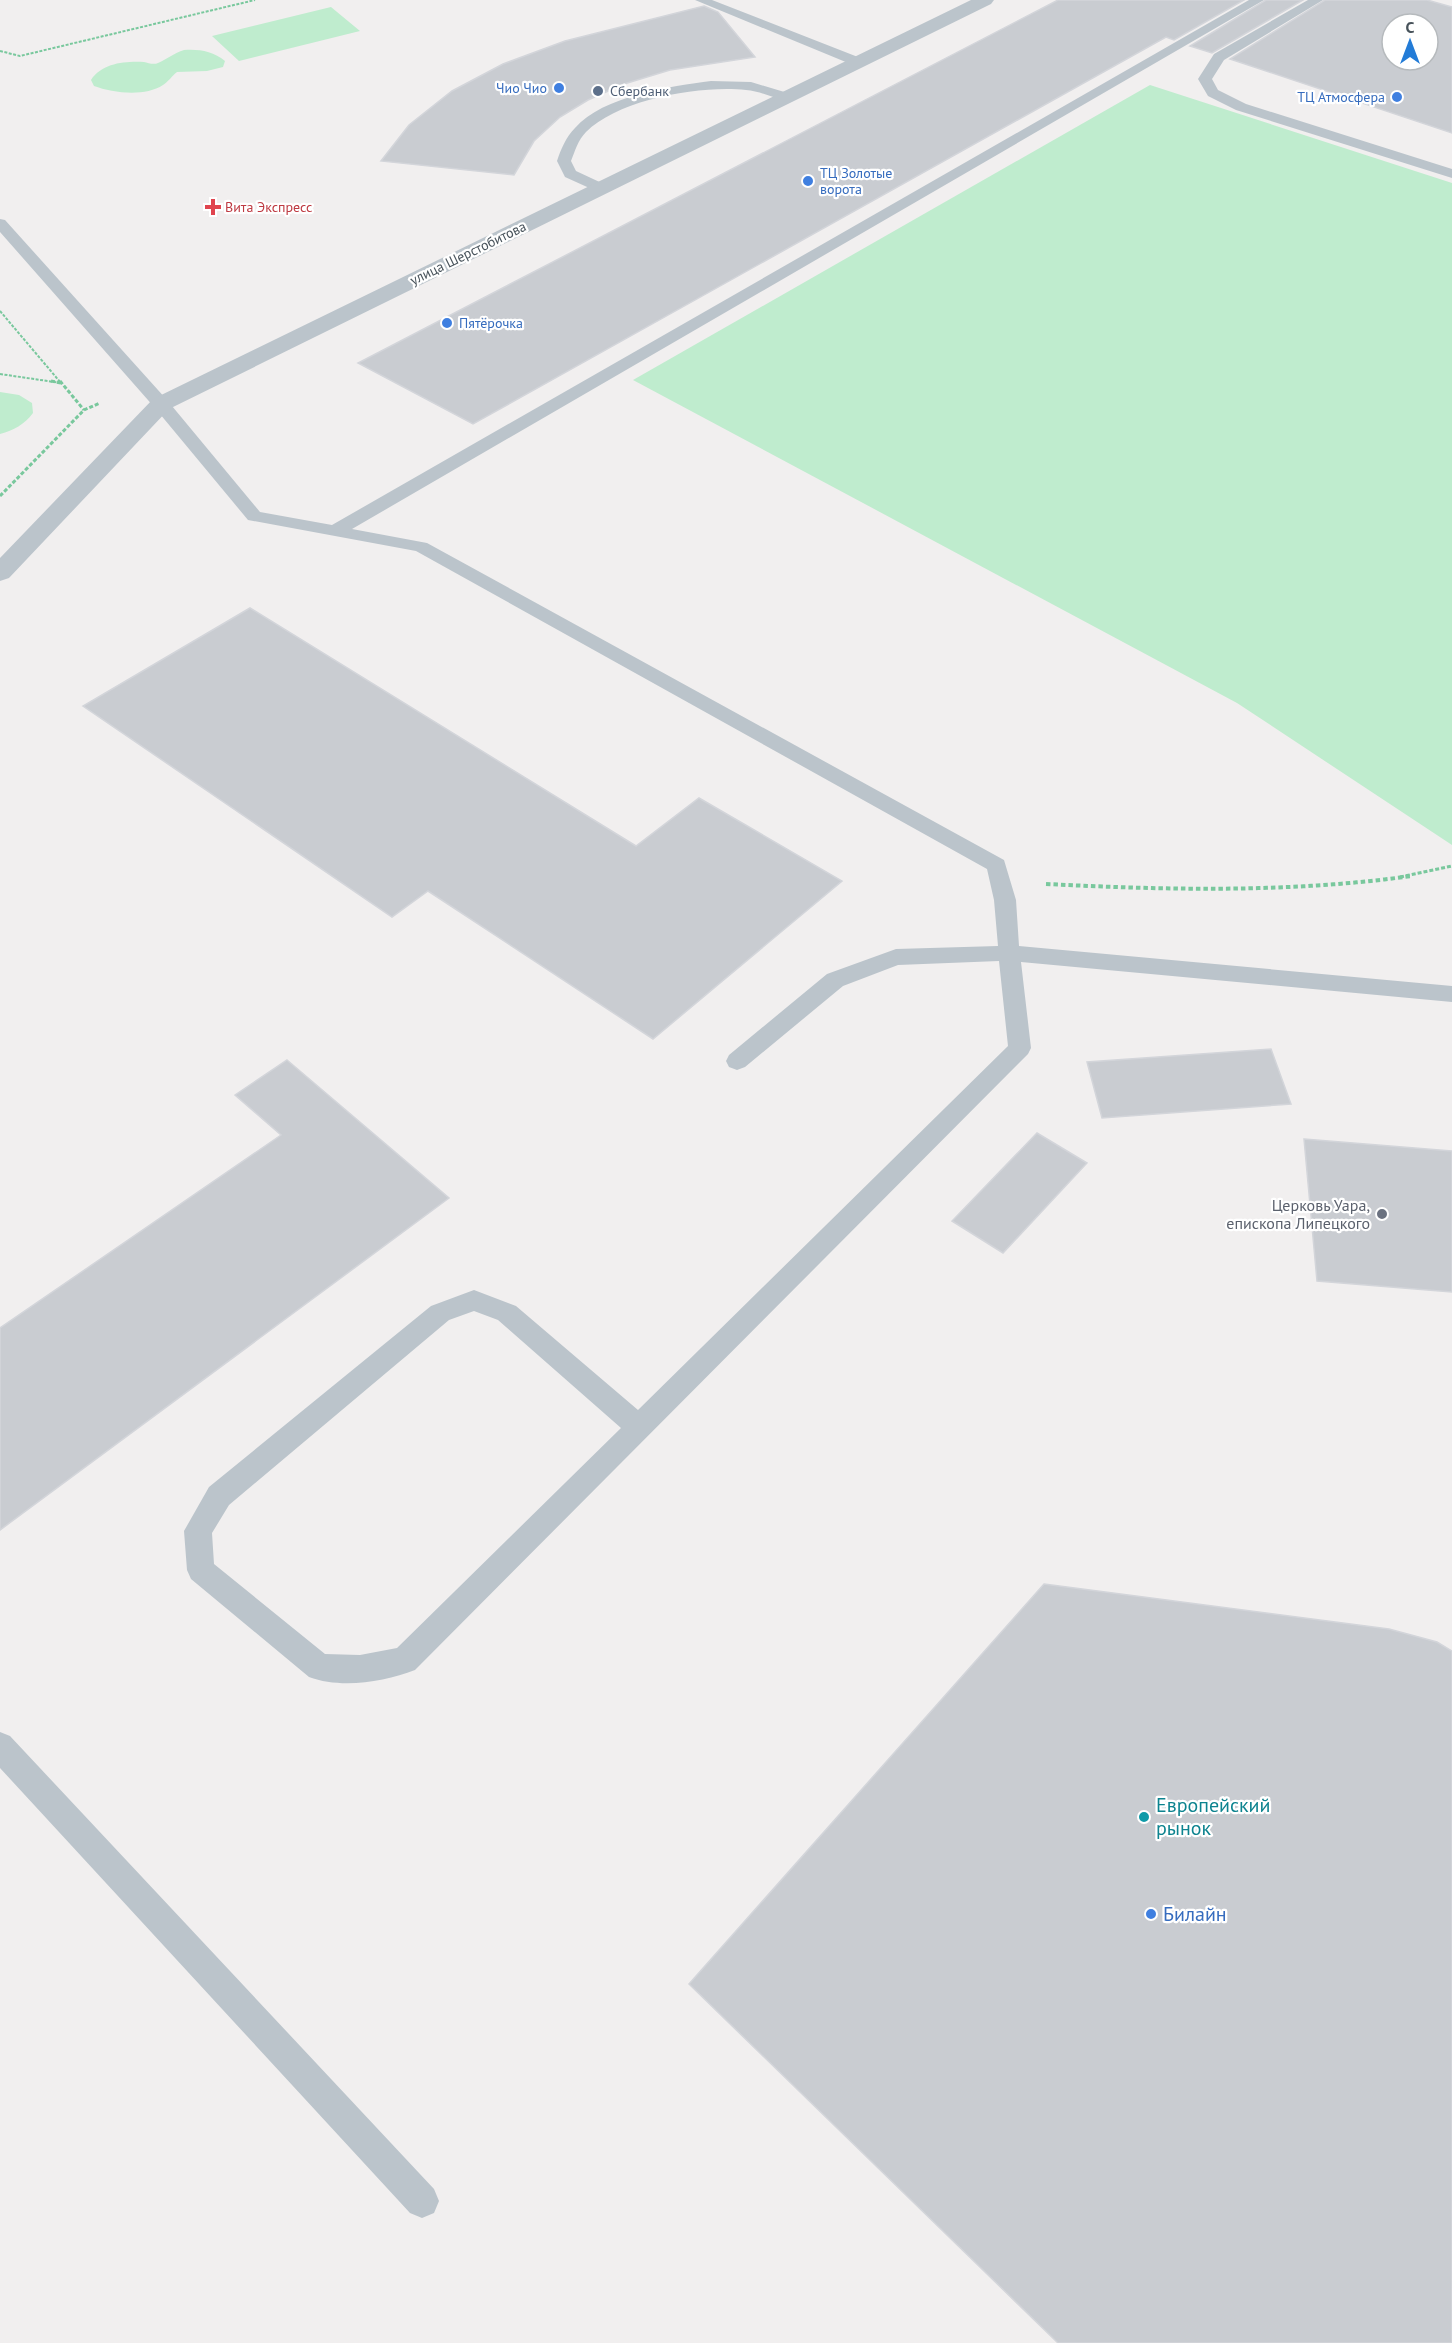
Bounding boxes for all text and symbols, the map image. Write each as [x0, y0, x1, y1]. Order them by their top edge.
north arrow [1380, 12, 1440, 72]
text: С [1406, 17, 1415, 37]
place label: Чио Чио [496, 79, 547, 97]
marker: Чио Чио [552, 81, 566, 95]
place label: Сбербанк [610, 82, 669, 100]
marker: Сбербанк [591, 84, 605, 98]
place label: ТЦ Атмосфера [1297, 88, 1385, 106]
marker: ТЦ Атмосфера [1390, 90, 1404, 104]
place label: ТЦ Золотые ворота [820, 164, 892, 198]
marker: ТЦ Золотые ворота [801, 174, 815, 188]
place label: Вита Экспресс [225, 198, 312, 216]
marker: Вита Экспресс [206, 200, 220, 214]
street label: улица Шерстобитова [407, 217, 529, 289]
place label: Пятёрочка [459, 314, 523, 332]
marker: Пятёрочка [440, 316, 454, 330]
place label: Церковь Уара, епископа Липецкого [1226, 1195, 1370, 1233]
marker: Церковь Уара, епископа Липецкого [1375, 1207, 1389, 1221]
place label: Европейский рынок [1156, 1792, 1270, 1841]
marker: Европейский рынок [1137, 1810, 1151, 1824]
place label: Билайн [1163, 1901, 1227, 1927]
marker: Билайн [1144, 1907, 1158, 1921]

